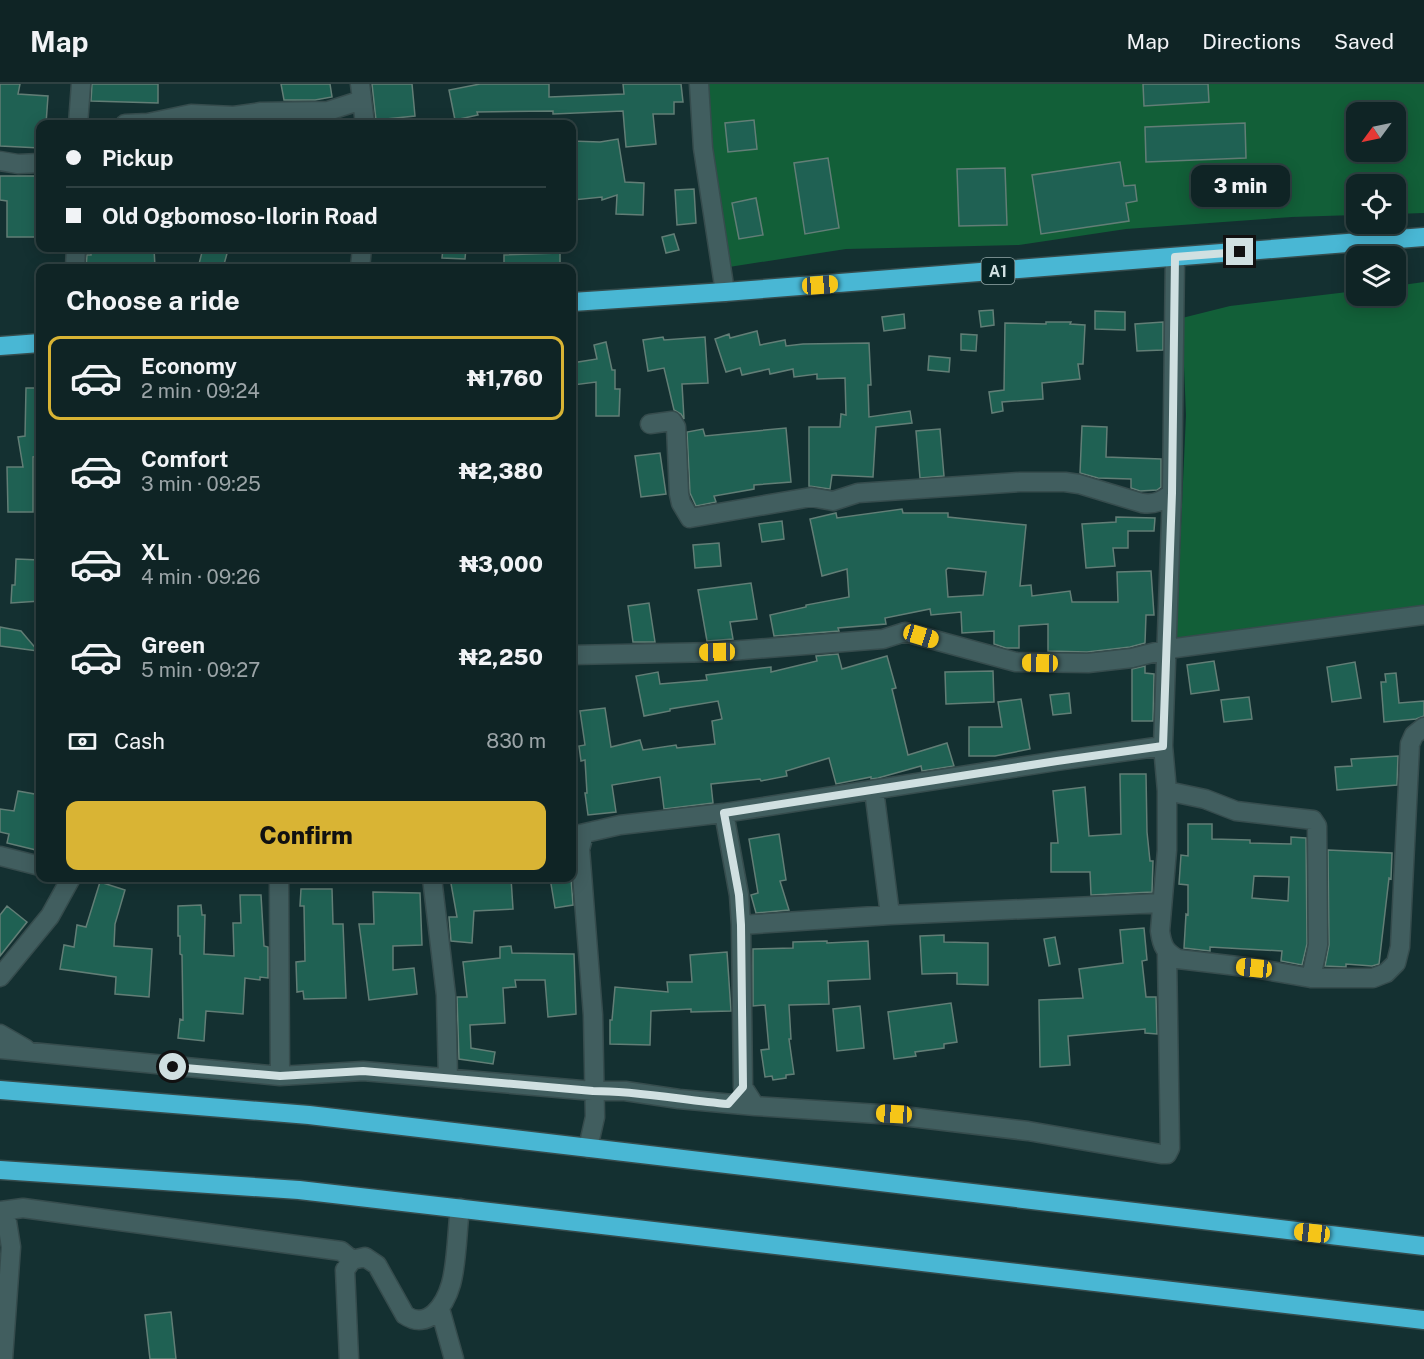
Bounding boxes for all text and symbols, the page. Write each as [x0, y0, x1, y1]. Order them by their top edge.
text: Map [30, 25, 89, 58]
text: Map [1127, 29, 1169, 54]
text: Directions [1202, 29, 1301, 54]
text: Saved [1334, 29, 1394, 54]
north arrow [1346, 102, 1406, 162]
map controls [1346, 102, 1406, 306]
text: Pickup [102, 145, 173, 171]
callout: 3 min [1190, 165, 1290, 207]
text: 3 min [1214, 174, 1267, 198]
button: locate [1346, 174, 1406, 234]
text: Old Ogbomoso-Ilorin Road [102, 203, 378, 229]
route end [1226, 238, 1253, 265]
button: layers [1346, 246, 1406, 306]
road number: A1 [982, 258, 1014, 284]
car [801, 275, 839, 295]
text: Choose a ride [66, 284, 240, 316]
icon: car [69, 351, 123, 405]
text: Economy [141, 353, 237, 379]
text: ₦1,760 [467, 365, 543, 391]
text: 2 min · 09:24 [141, 379, 260, 403]
icon: car [69, 444, 123, 498]
text: Comfort [141, 446, 228, 472]
text: ₦2,380 [459, 458, 543, 484]
text: 3 min · 09:25 [141, 472, 261, 496]
icon: car [69, 537, 123, 591]
text: XL [141, 539, 169, 565]
text: ₦3,000 [459, 551, 543, 577]
text: 4 min · 09:26 [141, 565, 260, 589]
car [901, 622, 941, 650]
icon: car [69, 630, 123, 684]
text: Green [141, 632, 205, 658]
car [699, 643, 735, 661]
text: ₦2,250 [459, 644, 543, 670]
car [1022, 654, 1058, 672]
text: 5 min · 09:27 [141, 658, 260, 682]
icon: cash [66, 725, 99, 758]
text: Cash [114, 728, 165, 754]
text: 830 m [486, 729, 546, 753]
button: Confirm [66, 801, 546, 870]
car [1235, 957, 1273, 979]
route start [159, 1053, 186, 1080]
car [876, 1104, 912, 1124]
car [1293, 1222, 1331, 1244]

